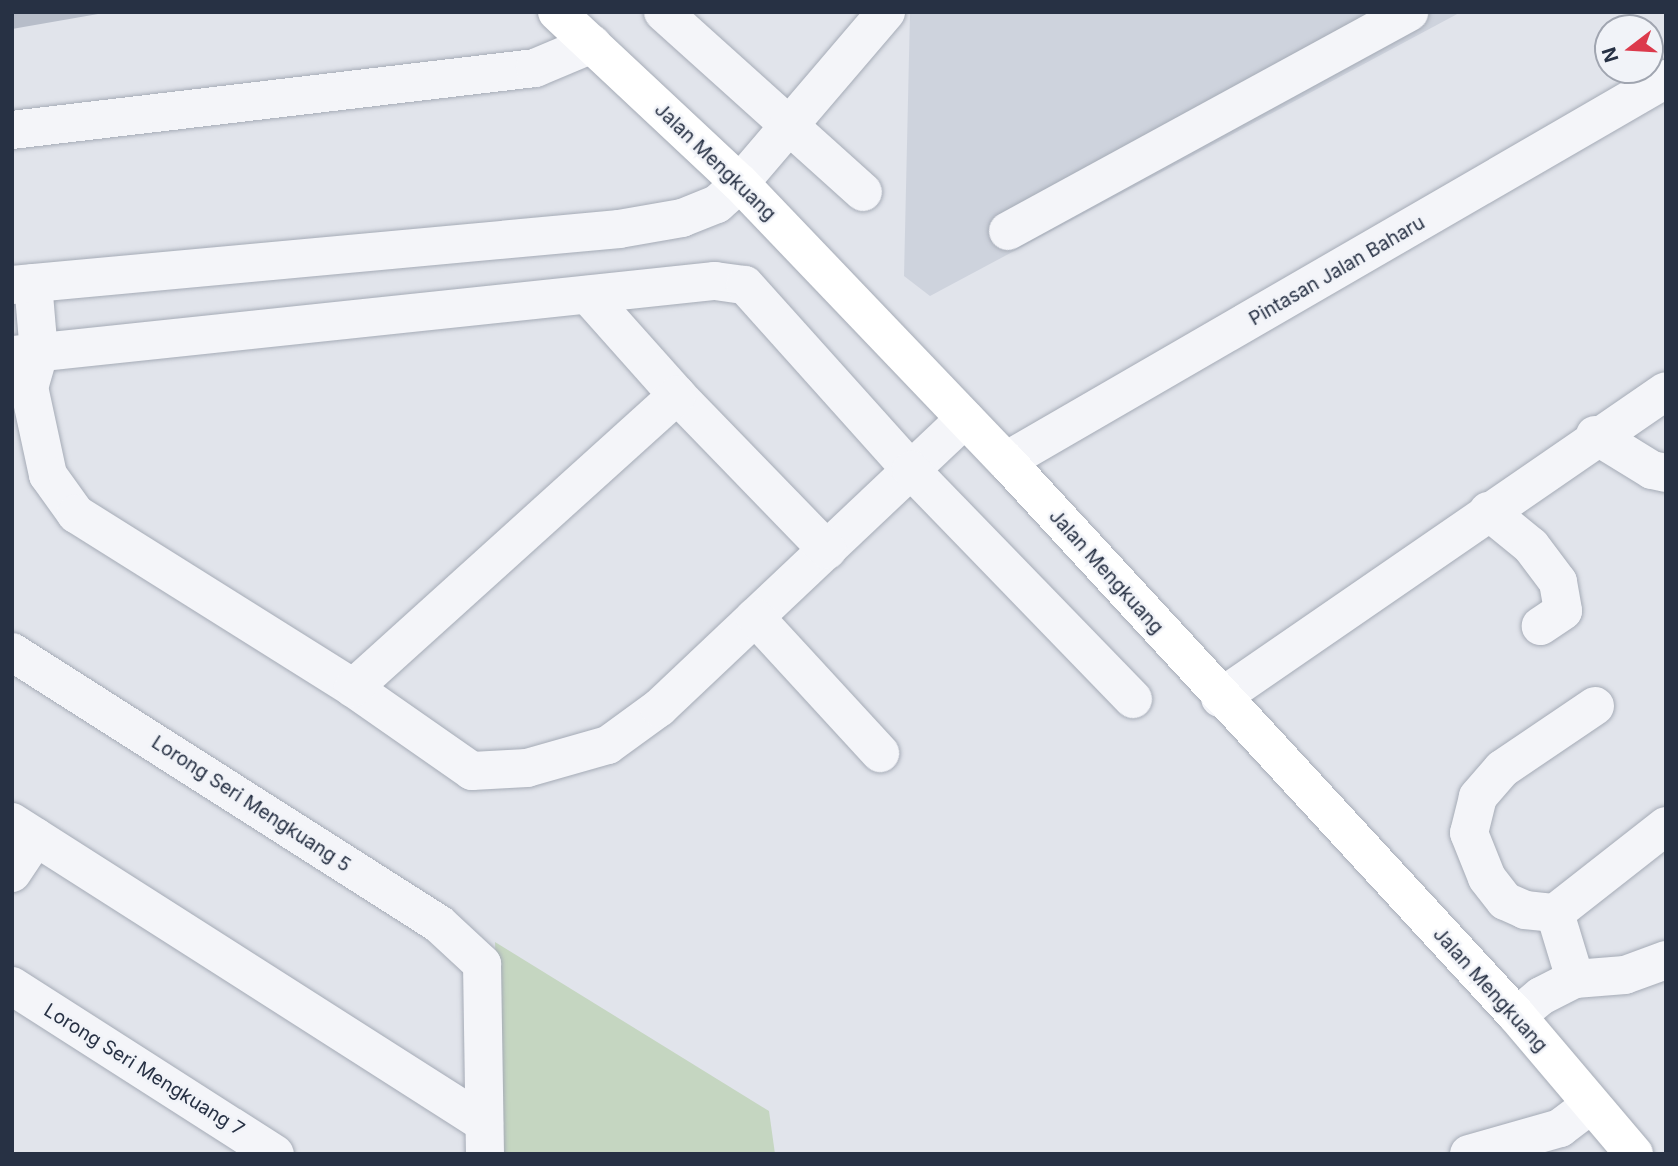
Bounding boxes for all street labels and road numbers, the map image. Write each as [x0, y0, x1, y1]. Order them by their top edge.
street label: Jalan Mengkuang [650, 98, 780, 226]
street label: Pintasan Jalan Baharu [1245, 211, 1429, 331]
street label: Jalan Mengkuang [1044, 505, 1168, 639]
street label: Lorong Seri Mengkuang 5 [147, 731, 355, 877]
street label: Jalan Mengkuang [1428, 923, 1552, 1057]
street label: Lorong Seri Mengkuang 7 [40, 999, 248, 1141]

